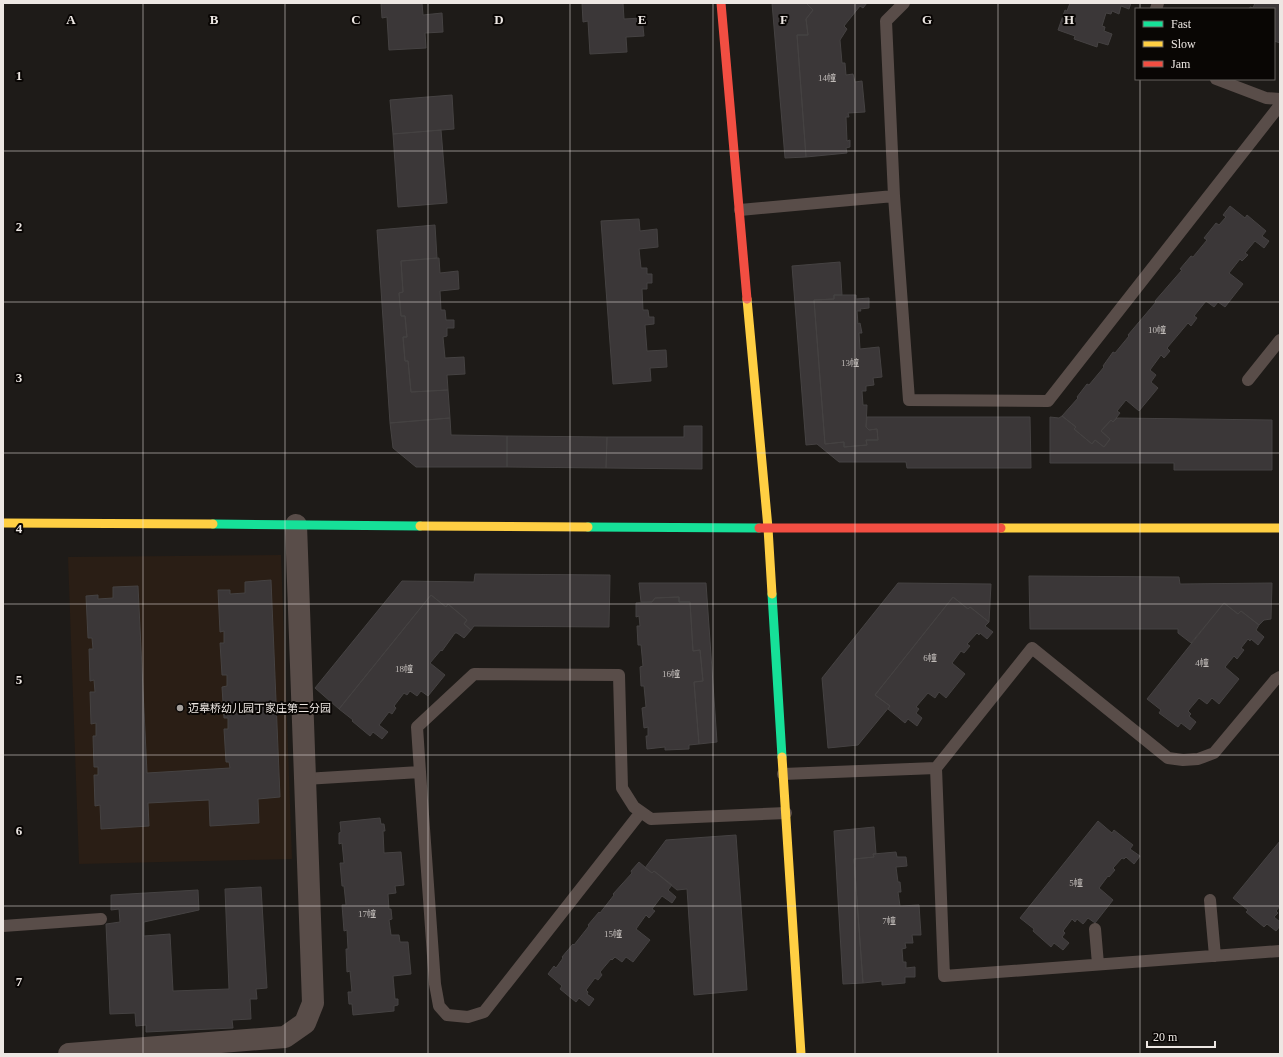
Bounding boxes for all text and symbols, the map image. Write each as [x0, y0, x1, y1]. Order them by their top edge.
legend [1135, 8, 1275, 80]
text: A [66, 12, 76, 27]
text: B [210, 12, 219, 27]
text: C [351, 12, 361, 27]
text: D [494, 12, 504, 27]
text: E [638, 12, 646, 27]
text: F [780, 12, 788, 27]
text: G [922, 12, 932, 27]
text: H [1064, 12, 1074, 27]
text: Fast [1171, 17, 1192, 31]
text: Slow [1171, 37, 1196, 51]
text: Jam [1171, 57, 1191, 71]
text: 1 [16, 68, 22, 83]
house number: 14幢 [818, 72, 836, 83]
text: 2 [16, 219, 22, 234]
house number: 10幢 [1148, 324, 1166, 335]
house number: 13幢 [841, 357, 859, 368]
text: 3 [16, 370, 23, 385]
text: 4 [16, 521, 23, 536]
house number: 6幢 [923, 652, 937, 663]
house number: 4幢 [1195, 657, 1209, 668]
house number: 18幢 [395, 663, 413, 674]
house number: 16幢 [662, 668, 680, 679]
text: 5 [16, 672, 23, 687]
place label: 迈皋桥幼儿园丁家庄第二分园 [188, 702, 331, 714]
marker: 迈皋桥幼儿园丁家庄第二分园 [175, 703, 185, 713]
text: 6 [16, 823, 23, 838]
house number: 5幢 [1069, 877, 1083, 888]
house number: 17幢 [358, 908, 376, 919]
house number: 7幢 [882, 915, 896, 926]
house number: 15幢 [604, 928, 622, 939]
text: 7 [16, 974, 23, 989]
scale bar [1147, 1023, 1215, 1049]
text: 20 m [1153, 1030, 1178, 1044]

